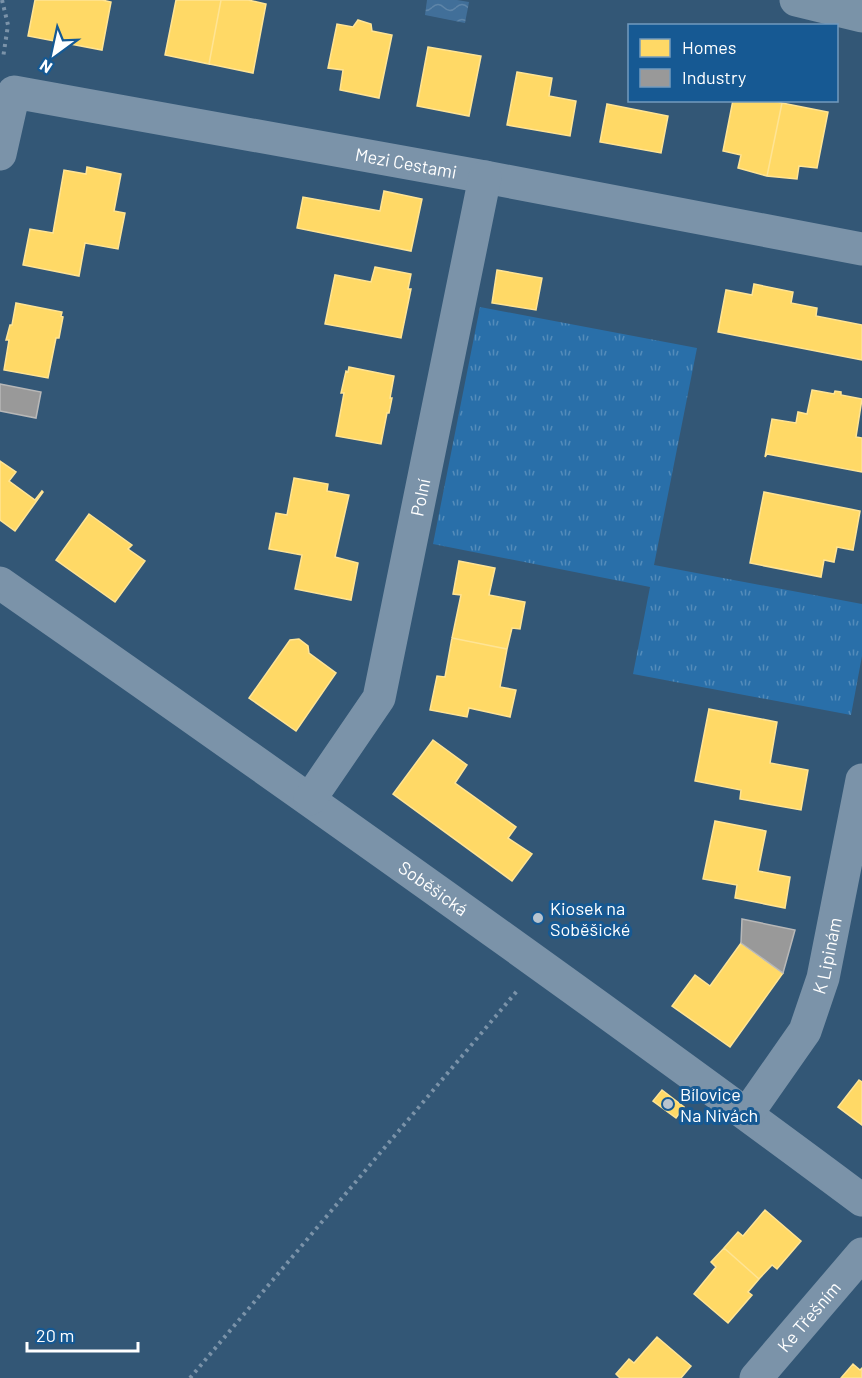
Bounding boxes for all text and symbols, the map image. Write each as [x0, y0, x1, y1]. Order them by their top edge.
north arrow [24, 24, 84, 84]
legend [628, 24, 838, 102]
text: Homes [682, 36, 736, 58]
text: N [36, 56, 55, 78]
text: Industry [682, 66, 746, 88]
street label: Mezi Cestami [353, 143, 459, 183]
street label: Polní [405, 477, 434, 518]
street label: Soběšická [394, 856, 472, 920]
place label: Kiosek na Soběšické [550, 897, 630, 940]
marker: Kiosek na Soběšické [531, 911, 545, 925]
street label: K Lipinám [807, 915, 846, 997]
place label: Bílovice Na Nivách [680, 1083, 758, 1126]
marker: Bílovice Na Nivách [661, 1097, 675, 1111]
street label: Ke Třešním [772, 1276, 845, 1356]
scale bar [27, 1315, 138, 1353]
text: 20 m [36, 1324, 74, 1346]

